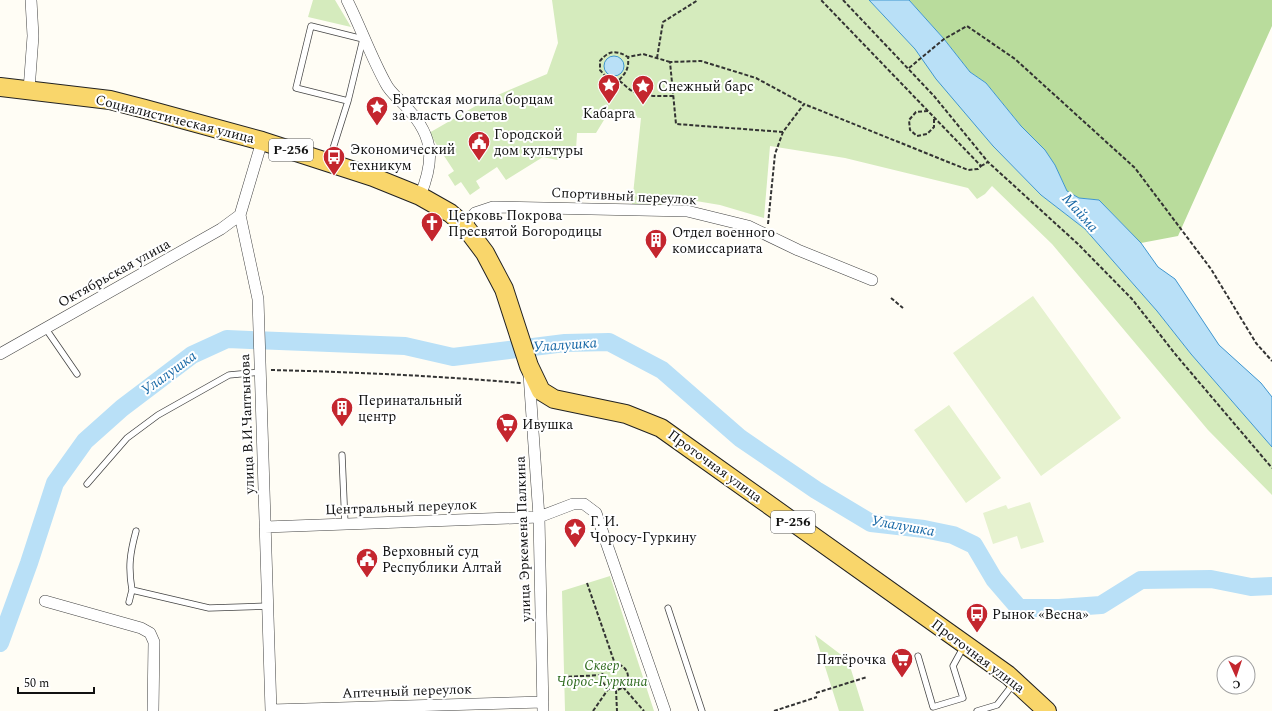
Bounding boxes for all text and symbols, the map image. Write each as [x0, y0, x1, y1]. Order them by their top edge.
place icon: Кабарга [596, 72, 622, 105]
place icon: Снежный барс [630, 73, 656, 106]
place label: Снежный барс [658, 76, 754, 97]
street label: Социалистическая улица [93, 89, 257, 149]
place label: Братская могила борцам за власть Советов [392, 89, 554, 126]
place icon: Братская могила борцам за власть Советов [364, 94, 390, 127]
place label: Кабарга [583, 103, 635, 124]
place label: Городской дом культуры [494, 124, 583, 161]
public building icon: Городской дом культуры [466, 129, 492, 162]
road number: Р-256 [269, 139, 313, 161]
place label: Экономический техникум [350, 139, 455, 176]
bus stop icon: Экономический техникум [321, 144, 347, 177]
street label: Спортивный переулок [551, 182, 698, 210]
water label: Майма [1056, 188, 1104, 238]
place label: Церковь Покрова Пресвятой Богородицы [448, 205, 602, 242]
church icon: Церковь Покрова Пресвятой Богородицы [419, 210, 445, 243]
place label: Отдел военного комиссариата [672, 222, 775, 259]
building icon: Отдел военного комиссариата [643, 227, 669, 260]
street label: Октябрьская улица [54, 233, 174, 313]
water label: Улалушка [532, 331, 598, 359]
water label: Улалушка [136, 345, 202, 401]
street label: улица В.И.Чаптынова [234, 353, 260, 495]
place label: Перинатальный центр [358, 390, 462, 427]
building icon: Перинатальный центр [329, 395, 355, 428]
supermarket icon: Ивушка [494, 411, 520, 444]
place label: Ивушка [522, 414, 573, 435]
street label: Проточная улица [663, 424, 767, 508]
street label: улица Эркемена Палкина [510, 456, 536, 623]
street label: Центральный переулок [325, 494, 478, 520]
water label: Улалушка [870, 509, 937, 543]
place label: Г. И. Чоросу-Гуркину [590, 511, 697, 548]
road number: Р-256 [771, 511, 815, 533]
place icon: Г. И. Чоросу-Гуркину [562, 516, 588, 549]
place label: Верховный суд Республики Алтай [382, 541, 502, 578]
public building icon: Верховный суд Республики Алтай [354, 546, 380, 579]
bus stop icon: Рынок «Весна» [964, 601, 990, 634]
place label: Рынок «Весна» [992, 604, 1088, 625]
street label: Проточная улица [927, 614, 1029, 698]
supermarket icon: Пятёрочка [889, 646, 915, 679]
place label: Пятёрочка [816, 649, 886, 670]
park label: Сквер Чорос-Гуркина [556, 655, 648, 692]
north arrow [1216, 655, 1256, 695]
scale bar [18, 669, 94, 695]
text: 50 m [24, 674, 49, 693]
text: С [1232, 676, 1241, 693]
street label: Аптечный переулок [342, 678, 472, 704]

